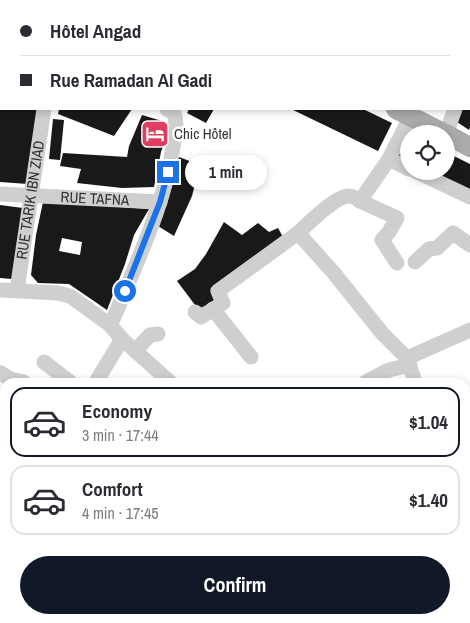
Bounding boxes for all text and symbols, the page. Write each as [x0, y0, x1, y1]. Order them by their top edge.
text: Hôtel Angad [50, 18, 141, 44]
text: Rue Ramadan Al Gadi [50, 67, 212, 93]
hotel icon: Chic Hôtel [140, 119, 170, 149]
place label: Chic Hôtel [174, 123, 231, 144]
map controls [400, 125, 455, 180]
button: locate [400, 125, 455, 180]
street label: RUE TARIK IBN ZIAD [11, 139, 49, 261]
callout: 1 min [186, 154, 268, 190]
route end [157, 161, 179, 183]
text: 1 min [209, 161, 243, 183]
street label: RUE TAFNA [60, 186, 131, 210]
route start [114, 280, 136, 302]
text: Economy [82, 398, 152, 424]
icon: car [22, 400, 67, 445]
text: $1.04 [409, 409, 448, 435]
text: 3 min · 17:44 [82, 424, 159, 446]
text: Comfort [82, 476, 143, 502]
icon: car [22, 478, 67, 523]
text: $1.40 [409, 487, 448, 513]
text: 4 min · 17:45 [82, 502, 159, 524]
button: Confirm [20, 556, 450, 614]

